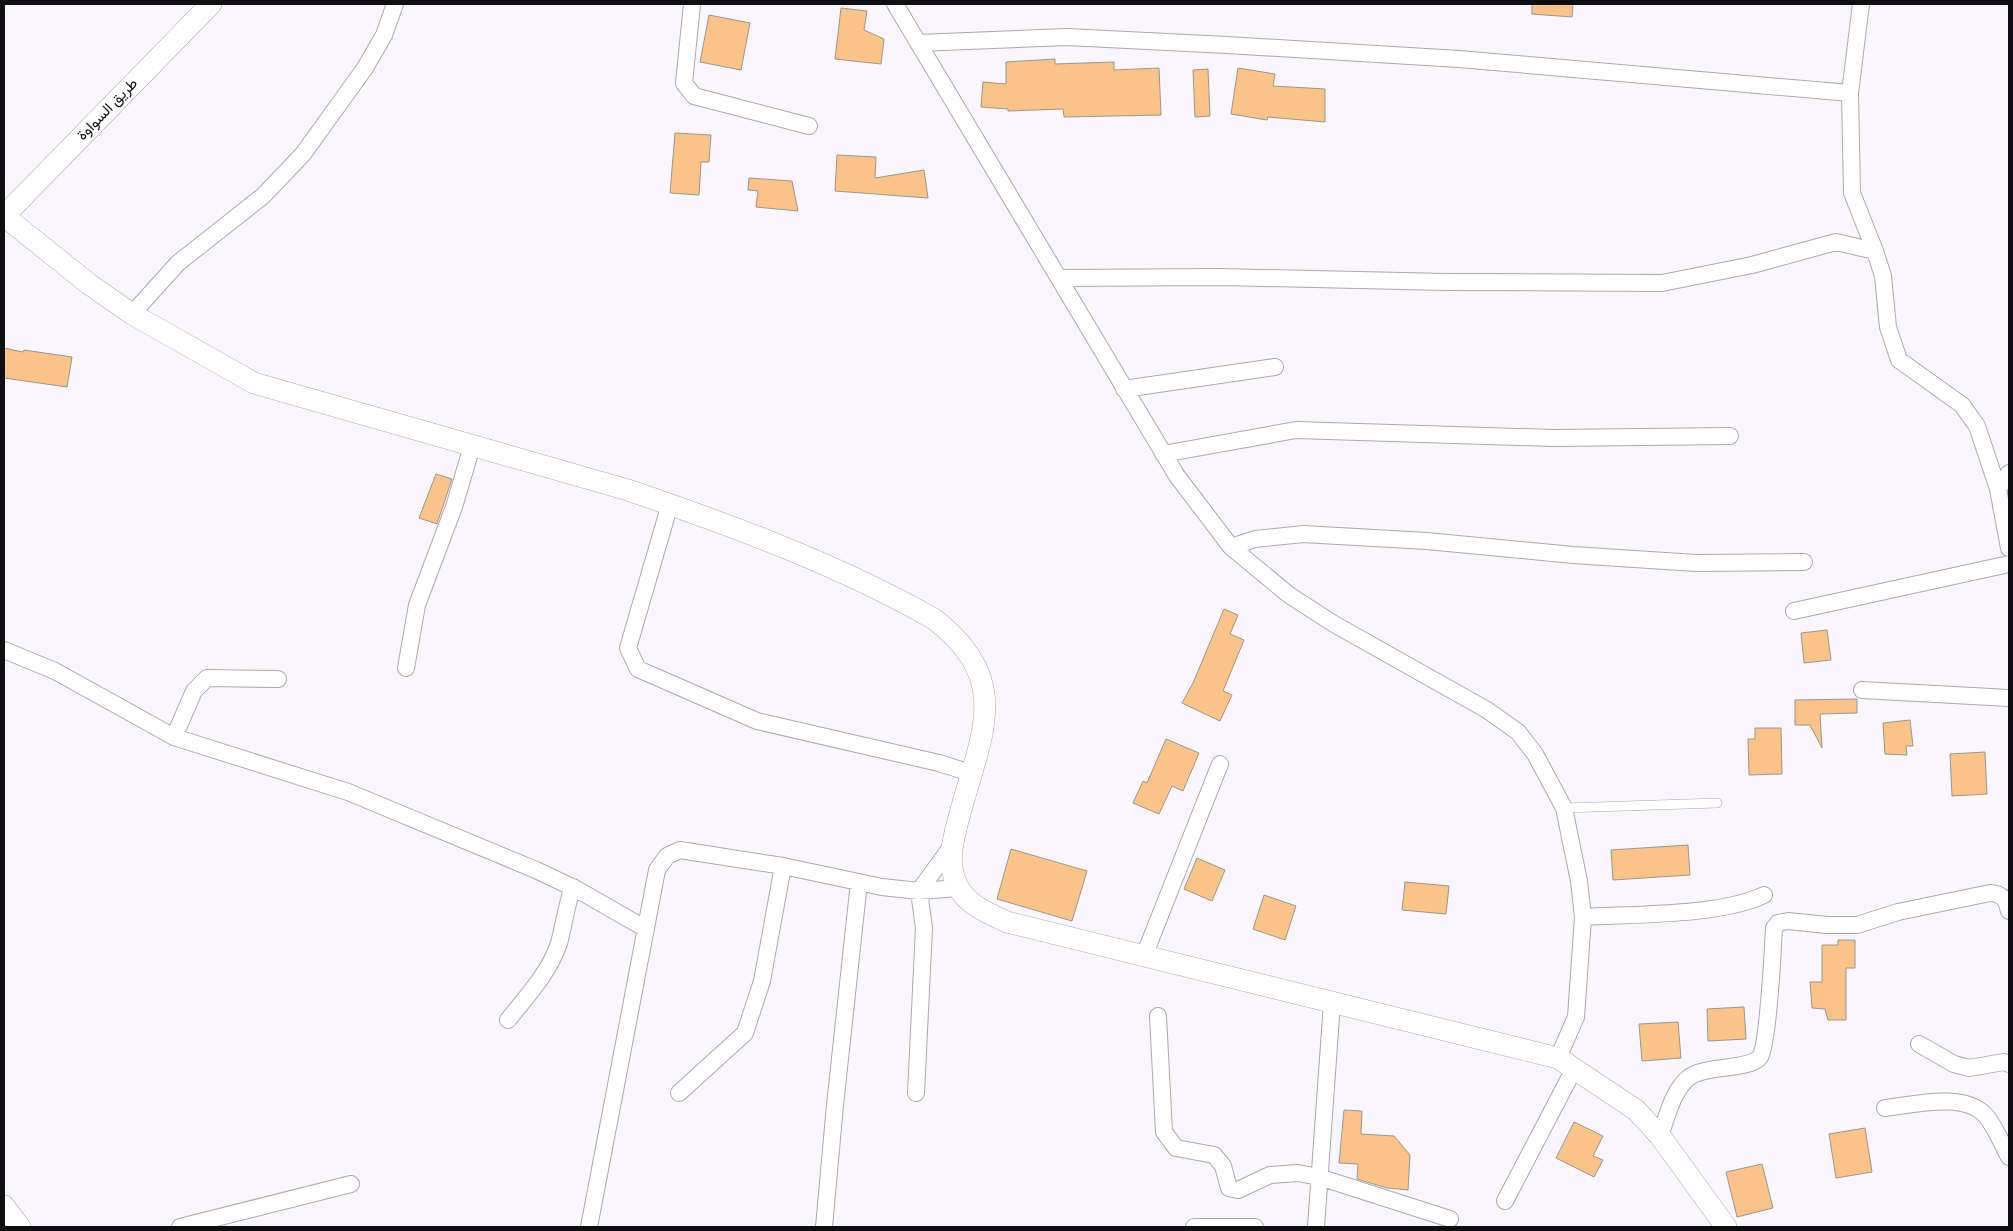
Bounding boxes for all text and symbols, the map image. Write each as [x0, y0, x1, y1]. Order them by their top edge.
street label: طريق السواوة [71, 73, 142, 145]

